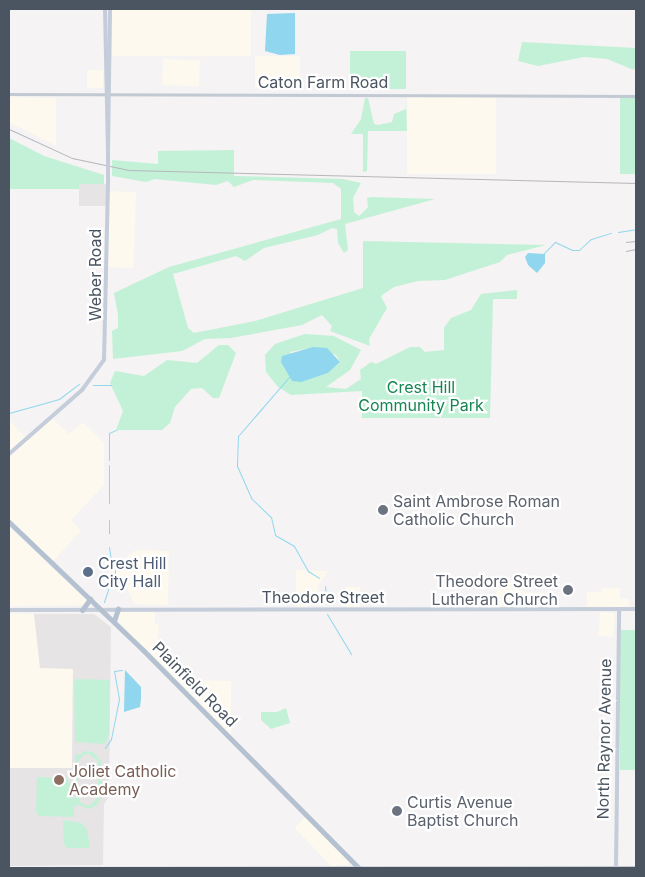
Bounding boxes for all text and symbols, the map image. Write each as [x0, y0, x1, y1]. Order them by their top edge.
street label: Caton Farm Road [258, 72, 388, 92]
street label: Weber Road [85, 229, 105, 321]
park label: Crest Hill Community Park [358, 377, 484, 415]
place label: Saint Ambrose Roman Catholic Church [393, 491, 560, 529]
marker: Saint Ambrose Roman Catholic Church [377, 504, 389, 516]
place label: Crest Hill City Hall [98, 553, 166, 591]
marker: Crest Hill City Hall [82, 566, 94, 578]
place label: Theodore Street Lutheran Church [432, 571, 558, 609]
marker: Theodore Street Lutheran Church [562, 584, 574, 596]
street label: Theodore Street [262, 587, 384, 607]
street label: Plainfield Road [149, 638, 241, 730]
street label: North Raynor Avenue [593, 658, 615, 820]
place label: Joliet Catholic Academy [69, 761, 176, 799]
marker: Joliet Catholic Academy [53, 774, 65, 786]
place label: Curtis Avenue Baptist Church [407, 792, 519, 830]
marker: Curtis Avenue Baptist Church [391, 805, 403, 817]

